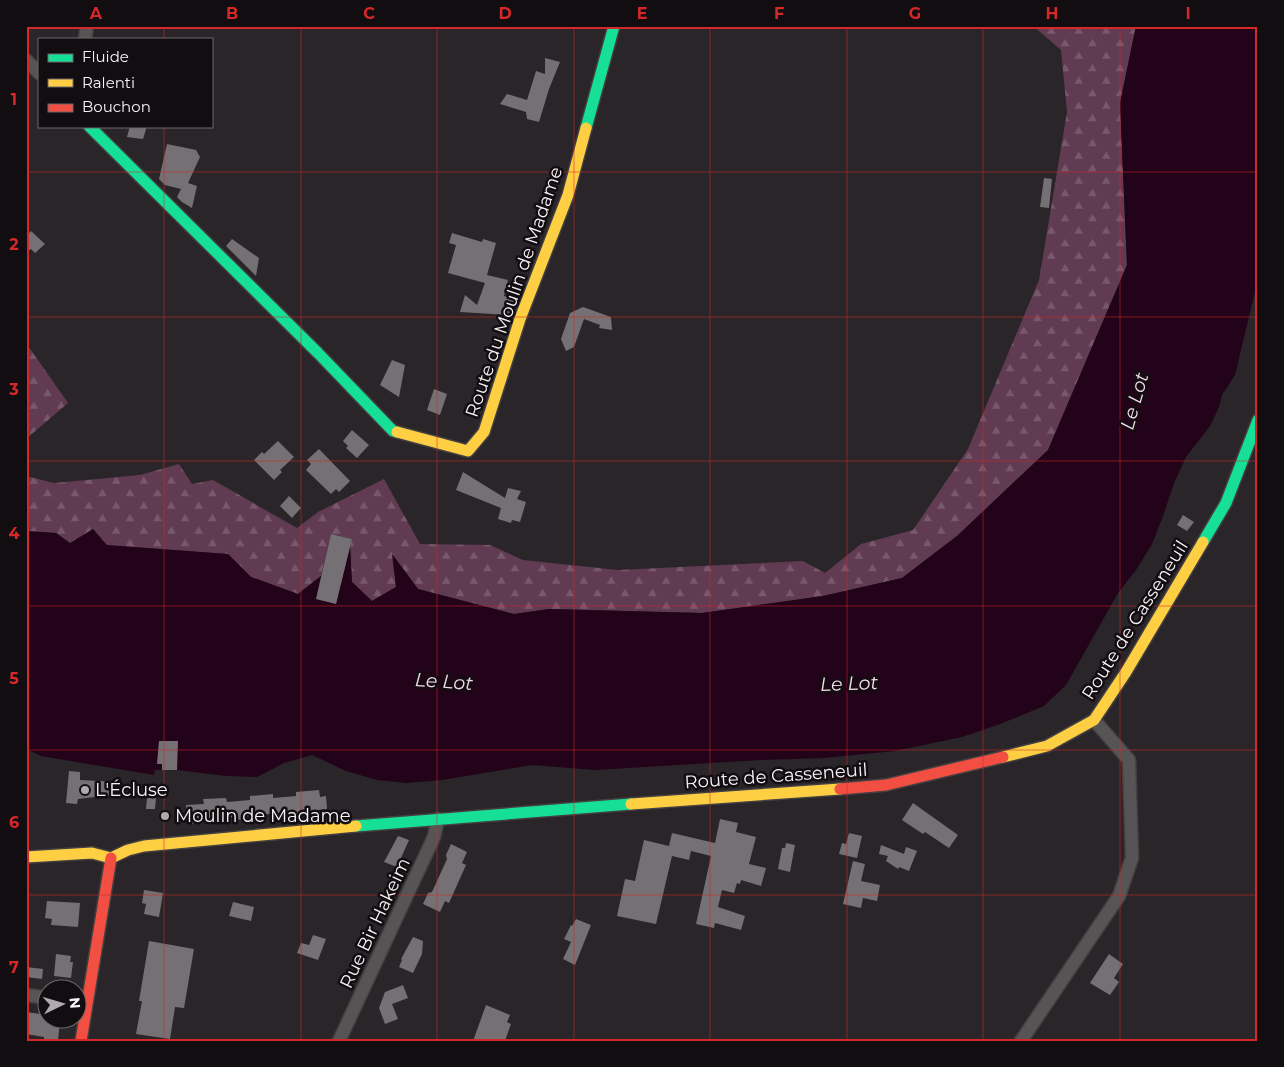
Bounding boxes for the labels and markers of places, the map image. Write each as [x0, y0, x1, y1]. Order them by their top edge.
place label: L'Écluse [95, 779, 168, 801]
marker: L'Écluse [79, 784, 91, 796]
place label: Moulin de Madame [175, 805, 351, 827]
marker: Moulin de Madame [159, 810, 171, 822]

